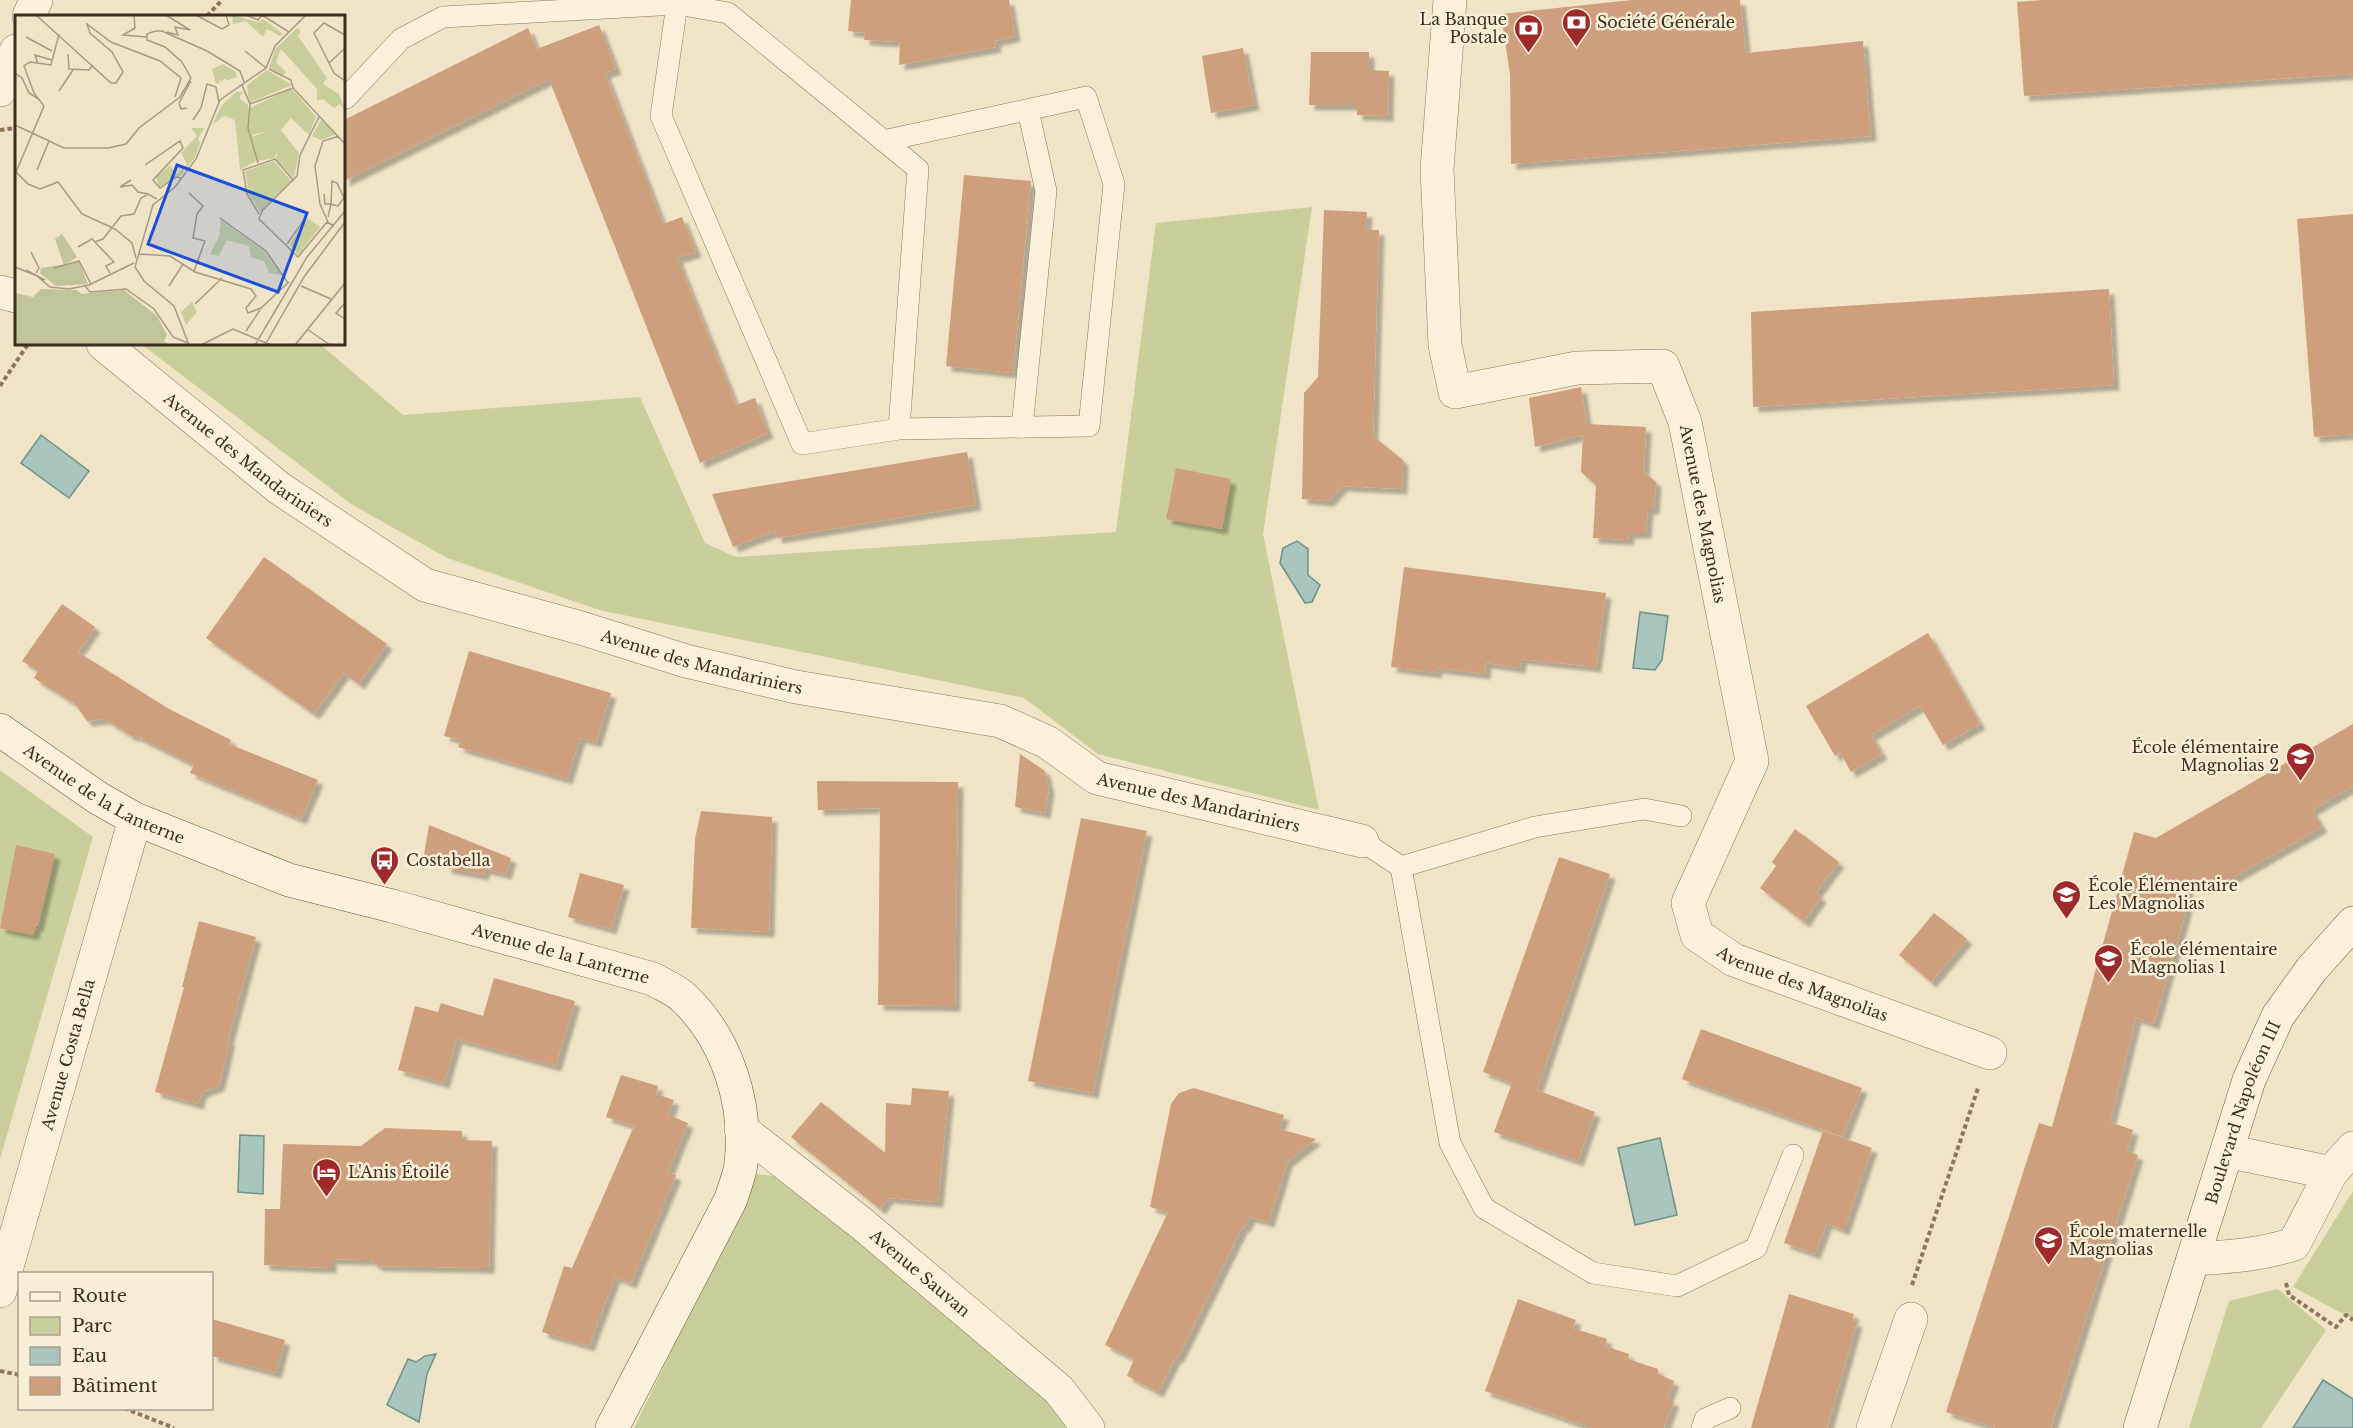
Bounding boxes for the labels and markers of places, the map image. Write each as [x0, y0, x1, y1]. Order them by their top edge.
bank icon: Société Générale [1560, 6, 1592, 48]
place label: La Banque Postale [1420, 9, 1507, 47]
bank icon: La Banque Postale [1512, 12, 1544, 54]
place label: Société Générale [1597, 12, 1735, 32]
place label: École élémentaire Magnolias 2 [2131, 737, 2279, 775]
school or university icon: École élémentaire Magnolias 2 [2284, 740, 2316, 782]
bus stop icon: Costabella [369, 844, 401, 886]
place label: Costabella [406, 850, 491, 870]
place label: École Élémentaire Les Magnolias [2088, 875, 2238, 913]
school or university icon: École Élémentaire Les Magnolias [2051, 878, 2083, 920]
place label: École élémentaire Magnolias 1 [2130, 939, 2278, 977]
school or university icon: École élémentaire Magnolias 1 [2093, 942, 2125, 984]
hotel icon: L'Anis Étoilé [311, 1156, 343, 1198]
place label: L'Anis Étoilé [348, 1162, 449, 1182]
place label: École maternelle Magnolias [2069, 1221, 2207, 1259]
school or university icon: École maternelle Magnolias [2032, 1224, 2064, 1266]

